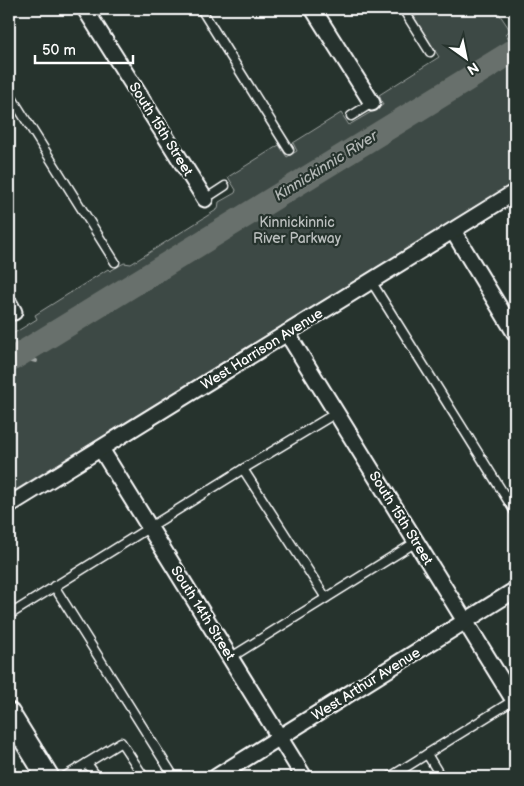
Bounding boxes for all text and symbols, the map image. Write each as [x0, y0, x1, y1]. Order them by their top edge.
scale bar [35, 32, 132, 64]
north arrow [442, 32, 492, 82]
text: 50 m [42, 41, 76, 60]
text: N [464, 58, 482, 78]
street label: South 15th Street [125, 79, 197, 180]
water label: Kinnickinnic River [271, 126, 383, 205]
park label: Kinnickinnic River Parkway [253, 214, 342, 247]
street label: West Harrison Avenue [198, 305, 326, 393]
street label: South 15th Street [365, 468, 437, 569]
street label: South 14th Street [167, 563, 239, 664]
street label: West Arthur Avenue [309, 644, 423, 724]

